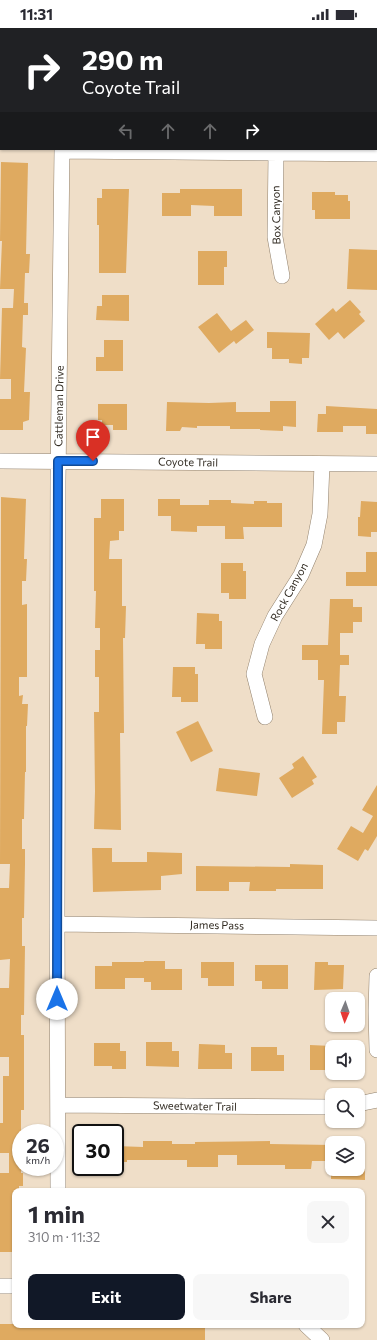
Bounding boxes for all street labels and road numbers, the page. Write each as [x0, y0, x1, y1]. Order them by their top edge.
street label: Box Canyon [268, 185, 283, 245]
street label: Cattleman Drive [51, 365, 66, 447]
street label: Coyote Trail [158, 454, 218, 469]
street label: Rock Canyon [267, 560, 310, 623]
street label: James Pass [190, 918, 244, 932]
street label: Sweetwater Trail [153, 1098, 237, 1113]

